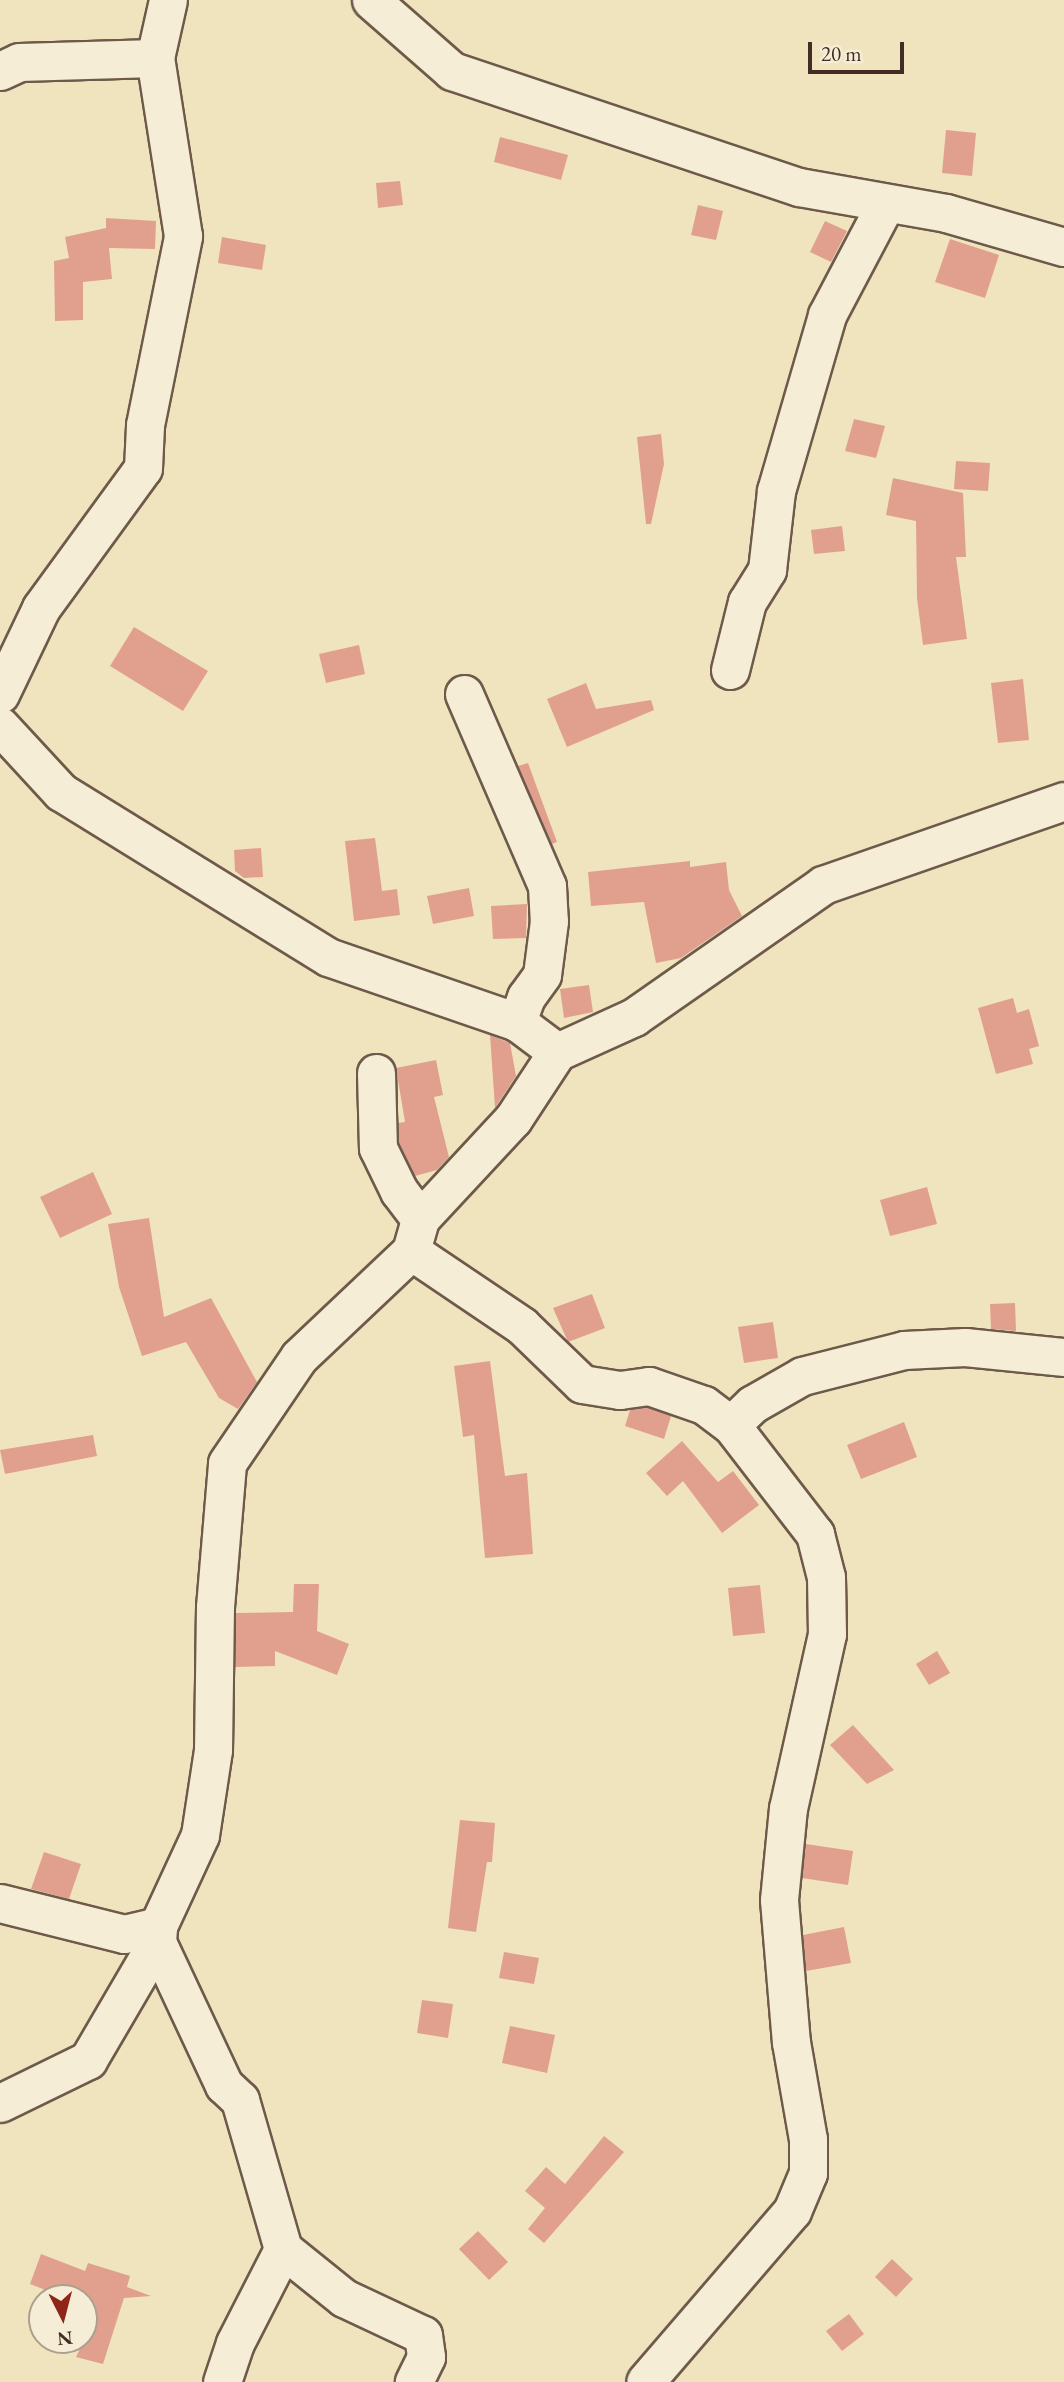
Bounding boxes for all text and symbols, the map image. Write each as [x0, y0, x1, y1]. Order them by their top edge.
scale bar [812, 28, 908, 72]
text: 20 m [821, 40, 862, 67]
north arrow [28, 2284, 98, 2354]
text: N [56, 2325, 74, 2352]

